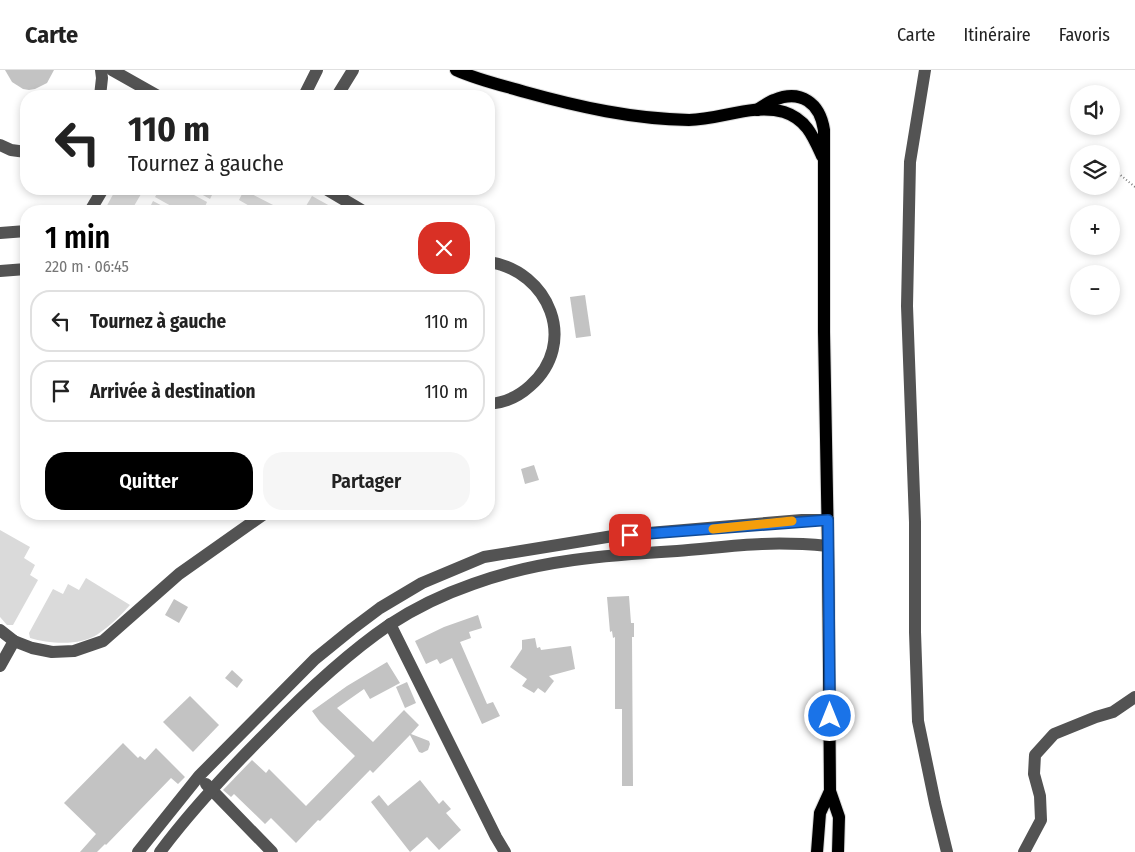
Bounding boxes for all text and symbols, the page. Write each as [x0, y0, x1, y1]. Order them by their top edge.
text: Carte [25, 21, 78, 49]
text: Carte [897, 24, 935, 46]
text: Itinéraire [963, 24, 1031, 46]
text: Favoris [1059, 24, 1110, 46]
map controls [1070, 85, 1120, 315]
button: sound [1070, 85, 1120, 135]
text: 110 m [128, 108, 210, 150]
icon: left [45, 110, 110, 175]
button: layers [1070, 145, 1120, 195]
text: Tournez à gauche [128, 150, 284, 177]
button: + [1070, 205, 1120, 255]
text: 1 min [45, 220, 110, 256]
button: close [418, 222, 470, 274]
text: 220 m · 06:45 [45, 257, 129, 276]
button: − [1070, 265, 1120, 315]
icon: left [47, 307, 75, 335]
text: Tournez à gauche [90, 310, 226, 333]
text: 110 m [424, 310, 468, 333]
icon: arrive [47, 377, 75, 405]
text: Arrivée à destination [90, 380, 256, 403]
text: 110 m [424, 380, 468, 403]
button: Quitter [45, 452, 253, 510]
button: Partager [263, 452, 470, 510]
pin [609, 514, 651, 556]
icon: arrive [616, 521, 644, 549]
position arrow [803, 689, 855, 741]

